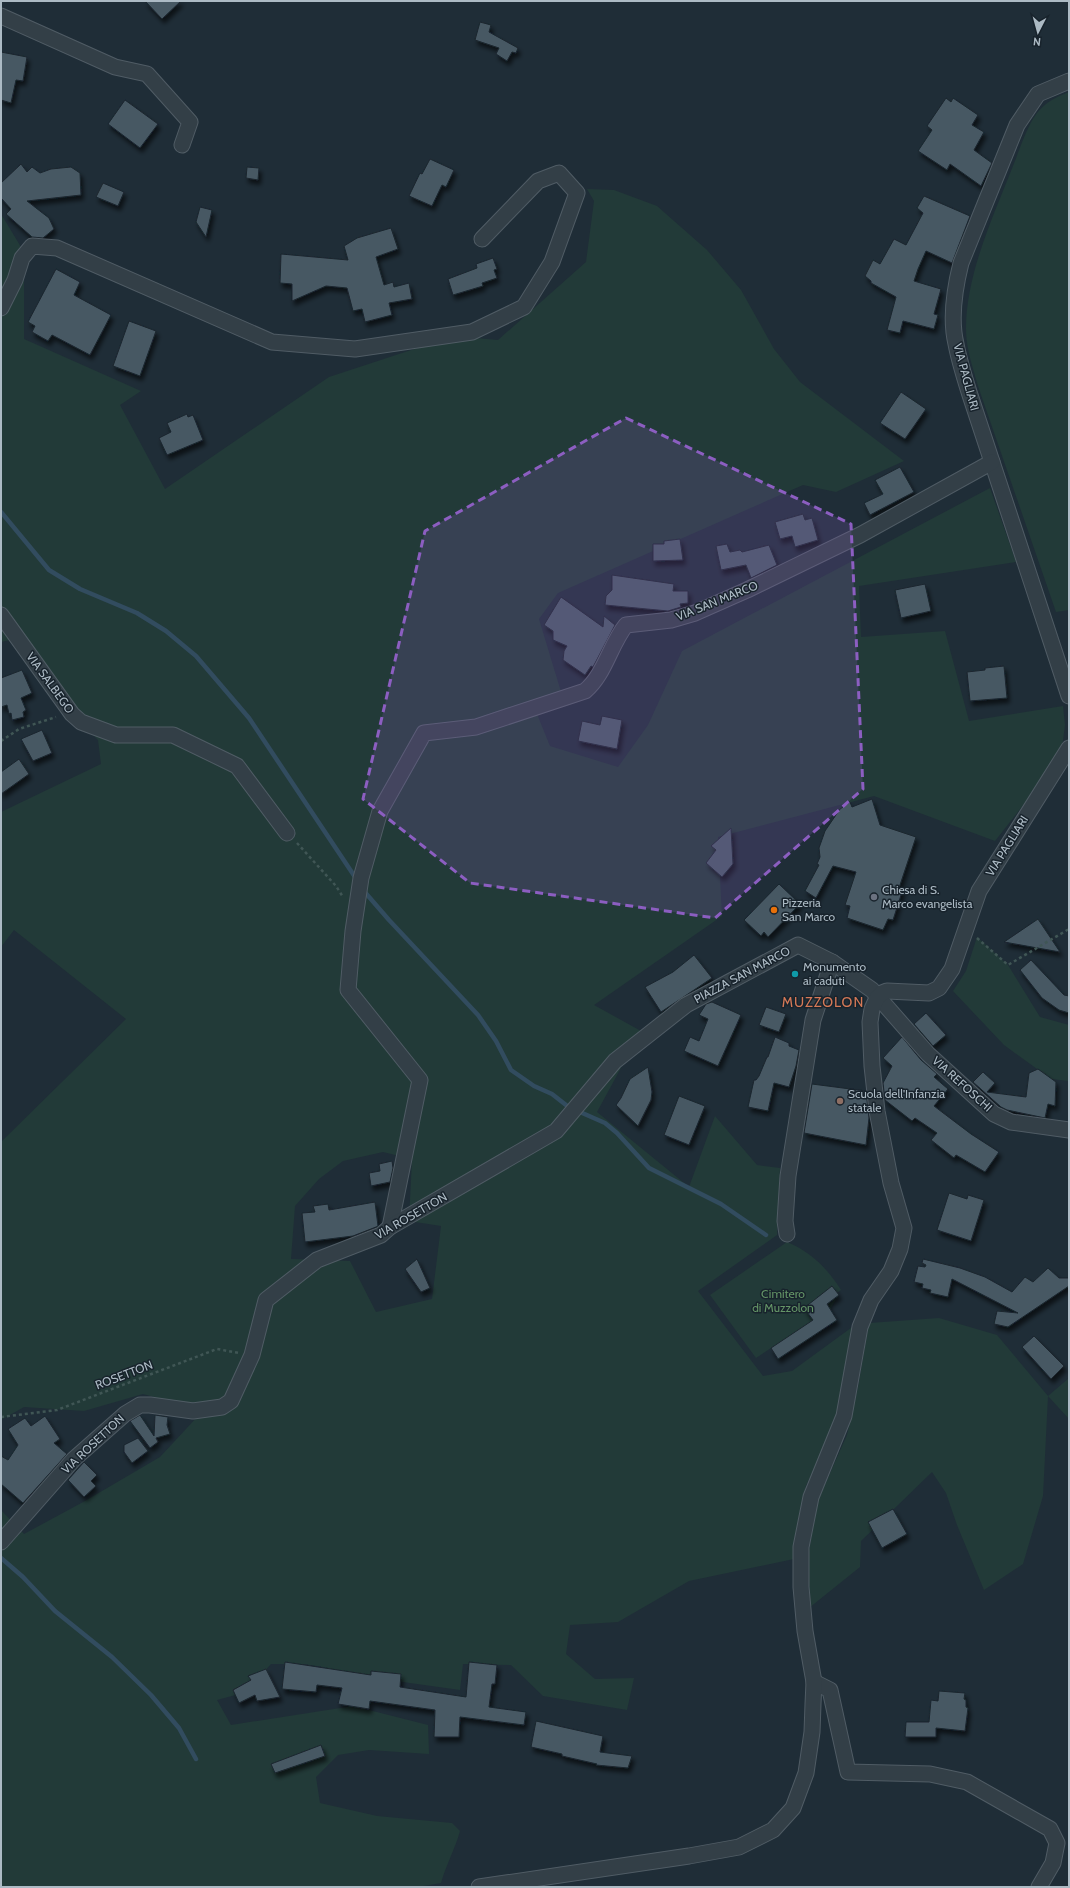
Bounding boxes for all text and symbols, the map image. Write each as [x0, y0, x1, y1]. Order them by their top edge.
north arrow [1018, 12, 1058, 52]
text: N [1032, 35, 1042, 49]
street label: VIA PAGLIARI [950, 342, 983, 412]
street label: VIA SAN MARCO [674, 577, 760, 624]
street label: VIA SALBEGO [23, 649, 78, 716]
street label: VIA PAGLIARI [982, 813, 1031, 879]
place label: Chiesa di S. Marco evangelista [882, 882, 973, 911]
marker: Chiesa di S. Marco evangelista [869, 892, 879, 902]
place label: Pizzeria San Marco [782, 895, 836, 924]
marker: Pizzeria San Marco [769, 905, 779, 915]
street label: PIAZZA SAN MARCO [691, 943, 793, 1006]
place label: Monumento ai caduti [803, 959, 866, 988]
marker: Monumento ai caduti [790, 969, 800, 979]
district label: MUZZOLON [782, 993, 864, 1011]
street label: VIA REFOSCHI [929, 1053, 995, 1115]
place label: Scuola dell'Infanzia statale [848, 1086, 945, 1115]
marker: Scuola dell'Infanzia statale [835, 1096, 845, 1106]
street label: VIA ROSETTON [372, 1189, 449, 1242]
park label: Cimitero di Muzzolon [752, 1286, 814, 1315]
street label: ROSETTON [93, 1357, 155, 1392]
street label: VIA ROSETTON [58, 1411, 127, 1477]

